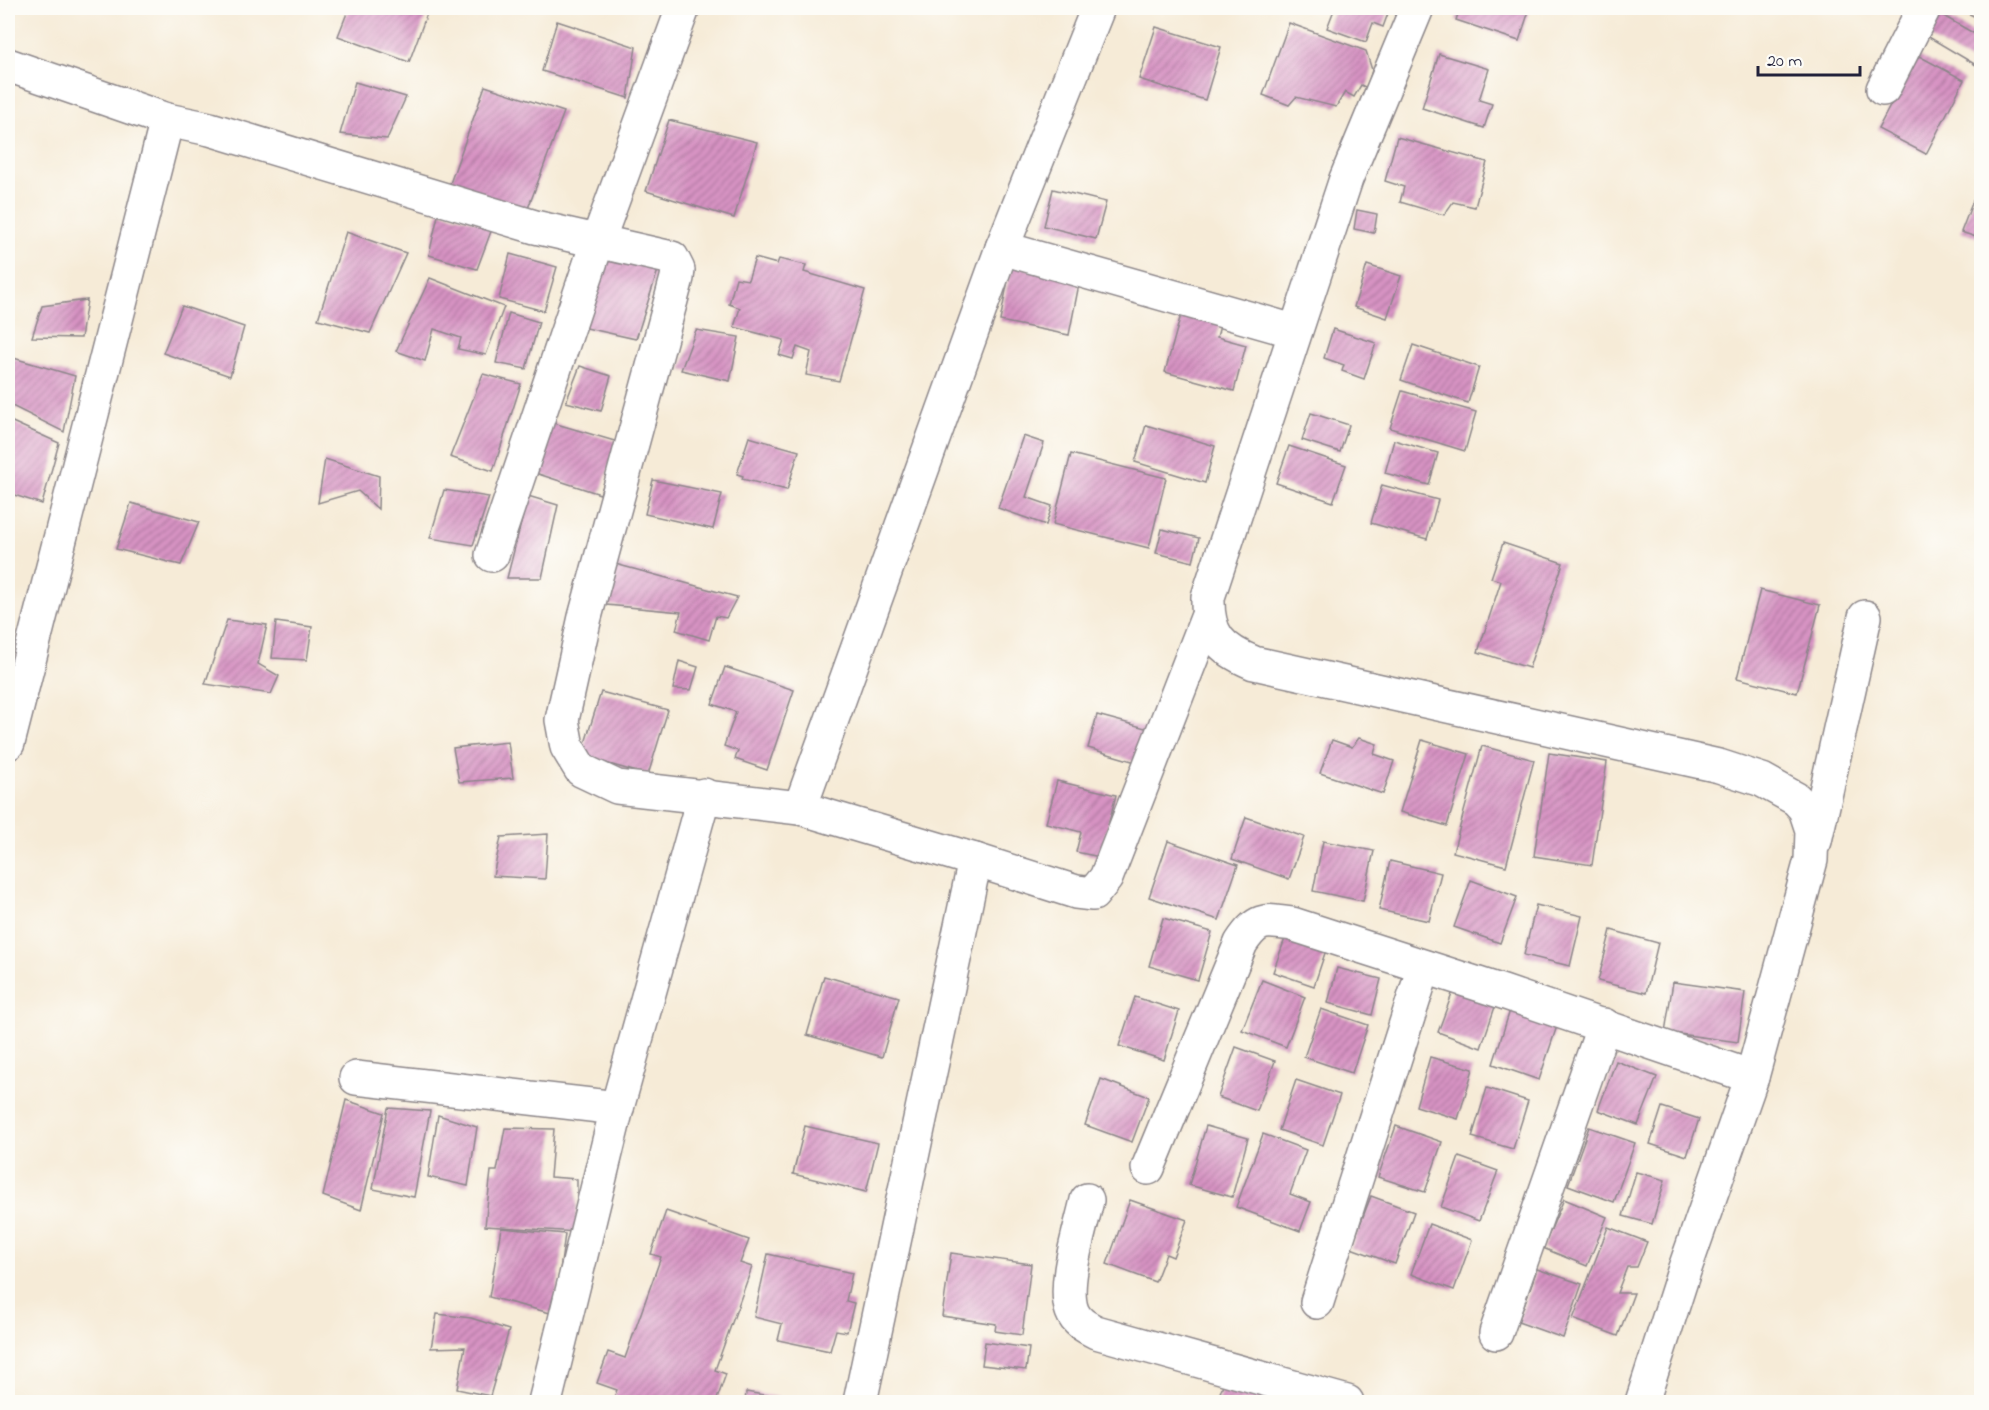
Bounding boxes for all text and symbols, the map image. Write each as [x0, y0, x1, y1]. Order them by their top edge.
scale bar [1758, 39, 1860, 77]
text: 20 m [1767, 49, 1802, 75]

